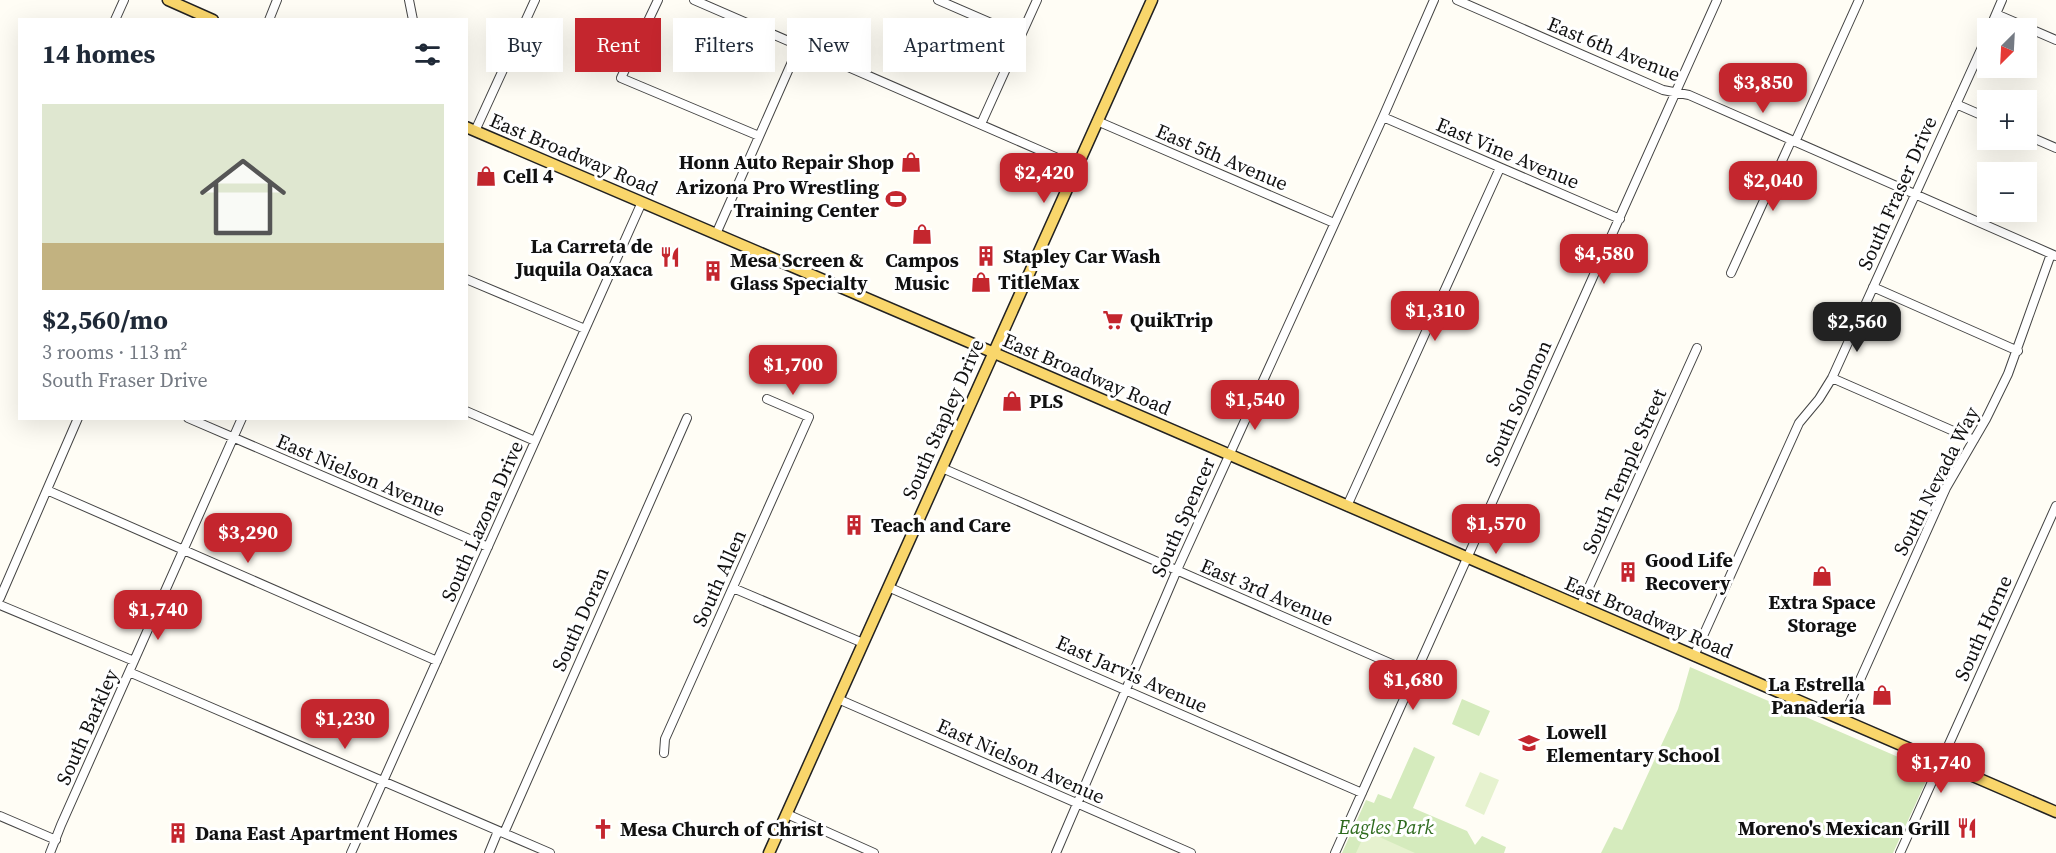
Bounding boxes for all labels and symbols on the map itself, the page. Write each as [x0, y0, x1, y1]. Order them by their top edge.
street label: East 6th Avenue [1543, 10, 1685, 88]
north arrow [1977, 18, 2037, 78]
pin: $3,850 [1714, 63, 1812, 114]
street label: East Broadway Road [486, 106, 663, 202]
street label: East Vine Avenue [1432, 110, 1584, 196]
street label: South Fraser Drive [1851, 112, 1943, 274]
street label: East 5th Avenue [1152, 117, 1292, 197]
place label: Honn Auto Repair Shop [679, 148, 894, 176]
shop icon: Honn Auto Repair Shop [899, 150, 923, 174]
pin: $2,420 [995, 153, 1093, 204]
pin: $2,040 [1724, 161, 1822, 212]
place label: Cell 4 [503, 162, 554, 190]
shop icon: Cell 4 [474, 164, 498, 188]
place label: Arizona Pro Wrestling Training Center [676, 173, 880, 224]
sports icon: Arizona Pro Wrestling Training Center [884, 187, 908, 211]
shop icon: Campos Music [910, 222, 934, 246]
place label: La Carreta de Juquila Oaxaca [514, 232, 653, 283]
pin: $4,580 [1555, 234, 1653, 285]
place label: Stapley Car Wash [1003, 242, 1161, 270]
building icon: Stapley Car Wash [974, 244, 998, 268]
restaurant icon: La Carreta de Juquila Oaxaca [658, 245, 682, 269]
place label: Mesa Screen & Glass Specialty [730, 246, 868, 297]
place label: Campos Music [885, 246, 959, 297]
building icon: Mesa Screen & Glass Specialty [701, 259, 725, 283]
place label: TitleMax [998, 268, 1080, 296]
shop icon: TitleMax [969, 270, 993, 294]
pin: $1,310 [1386, 291, 1484, 342]
pin: $2,560 [1808, 302, 1906, 353]
place label: QuikTrip [1130, 306, 1213, 334]
supermarket icon: QuikTrip [1101, 308, 1125, 332]
street label: East Broadway Road [999, 326, 1176, 422]
street label: South Stapley Drive [895, 334, 991, 504]
street label: South Solomon [1478, 336, 1558, 470]
pin: $1,700 [744, 345, 842, 396]
pin: $1,540 [1206, 380, 1304, 431]
street label: South Temple Street [1575, 384, 1673, 558]
place label: PLS [1029, 387, 1064, 415]
shop icon: PLS [1000, 389, 1024, 413]
street label: South Nevada Way [1886, 401, 1986, 560]
street label: East Nielson Avenue [272, 427, 450, 523]
street label: South Lazona Drive [434, 436, 530, 606]
street label: South Spencer [1144, 452, 1222, 581]
pin: $1,570 [1447, 504, 1545, 555]
place label: Teach and Care [871, 511, 1011, 539]
pin: $3,290 [199, 513, 297, 564]
building icon: Teach and Care [842, 513, 866, 537]
street label: South Allen [685, 525, 753, 631]
place label: Good Life Recovery [1645, 546, 1733, 597]
street label: East 3rd Avenue [1196, 551, 1338, 633]
building icon: Good Life Recovery [1616, 560, 1640, 584]
street label: South Doran [545, 562, 615, 676]
shop icon: Extra Space Storage [1810, 564, 1834, 588]
street label: East Broadway Road [1561, 569, 1738, 665]
street label: South Horne [1947, 571, 2019, 685]
place label: Extra Space Storage [1768, 588, 1876, 639]
pin: $1,740 [109, 590, 207, 641]
street label: East Jarvis Avenue [1052, 628, 1212, 720]
pin: $1,680 [1364, 660, 1462, 711]
street label: South Barkley [49, 664, 125, 789]
place label: La Estrella Panaderia [1768, 670, 1865, 721]
shop icon: La Estrella Panaderia [1870, 683, 1894, 707]
pin: $1,230 [296, 699, 394, 750]
street label: East Nielson Avenue [933, 711, 1109, 811]
place label: Lowell Elementary School [1546, 718, 1720, 769]
school or university icon: Lowell Elementary School [1517, 731, 1541, 755]
pin: $1,740 [1892, 743, 1990, 794]
park label: Eagles Park [1337, 813, 1434, 841]
place label: Moreno's Mexican Grill [1738, 814, 1950, 842]
place label: Mesa Church of Christ [620, 815, 824, 843]
restaurant icon: Moreno's Mexican Grill [1955, 816, 1979, 840]
church icon: Mesa Church of Christ [591, 817, 615, 841]
place label: Dana East Apartment Homes [195, 819, 458, 847]
building icon: Dana East Apartment Homes [166, 821, 190, 845]

